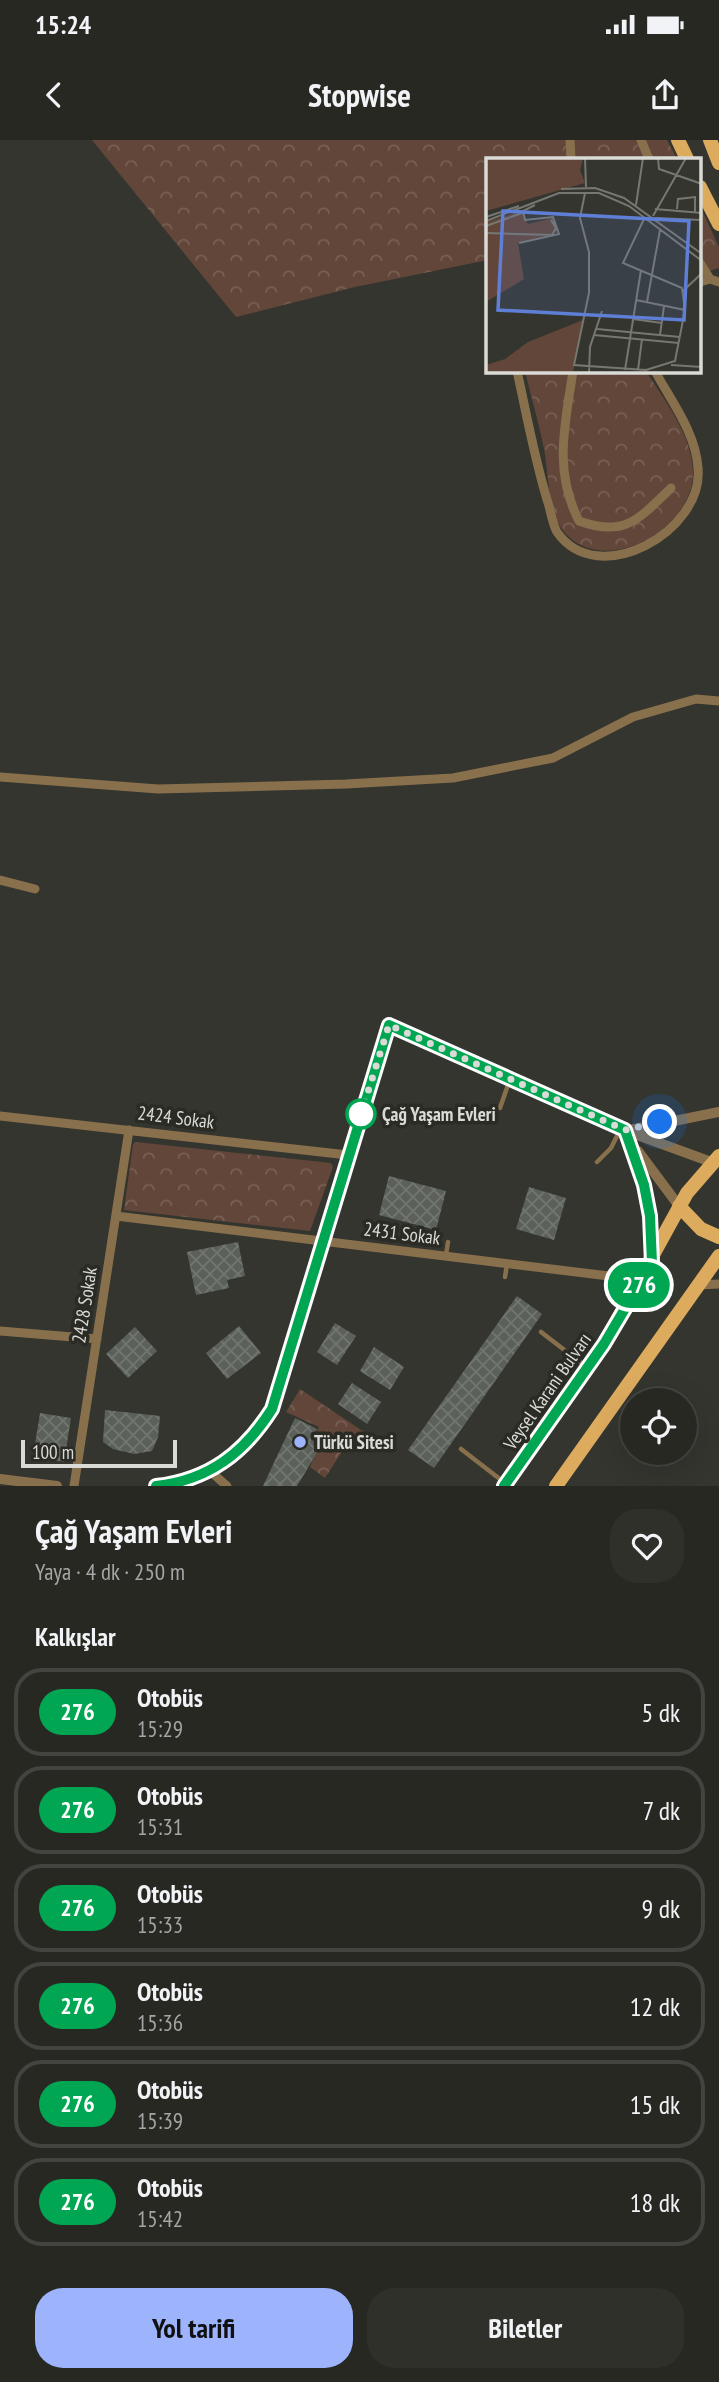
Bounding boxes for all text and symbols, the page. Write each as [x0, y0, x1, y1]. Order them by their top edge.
text: 15:24 [35, 8, 91, 41]
text: Stopwise [308, 74, 411, 116]
icon: back [35, 76, 73, 114]
icon: share [646, 76, 684, 114]
inset map [486, 158, 702, 373]
marker: Çağ Yaşam Evleri [346, 1099, 376, 1129]
street label: 2424 Sokak [136, 1100, 216, 1134]
place label: Çağ Yaşam Evleri [382, 1102, 496, 1126]
your location [642, 1104, 677, 1139]
street label: 2431 Sokak [362, 1216, 442, 1250]
line badge: 276 [599, 1262, 679, 1308]
street label: 2428 Sokak [66, 1265, 102, 1345]
text: 276 [622, 1269, 656, 1300]
street label: Veysel Karani Bulvarı [497, 1328, 596, 1455]
map controls [620, 1388, 697, 1465]
button: locate [620, 1388, 697, 1465]
place label: Türkü Sitesi [314, 1430, 394, 1454]
marker: Türkü Sitesi [292, 1434, 308, 1450]
scale bar [21, 1437, 177, 1469]
text: 100 m [32, 1440, 74, 1464]
text: Çağ Yaşam Evleri [35, 1509, 232, 1552]
button: heart [610, 1509, 684, 1583]
text: Yaya · 4 dk · 250 m [35, 1557, 185, 1586]
text: Kalkışlar [35, 1620, 116, 1653]
text: Otobüs [137, 1681, 203, 1714]
text: 276 [60, 1696, 95, 1727]
text: 5 dk [641, 1696, 680, 1729]
text: 15:29 [137, 1714, 183, 1743]
text: Otobüs [137, 1779, 203, 1812]
text: 276 [60, 1794, 95, 1825]
text: 7 dk [643, 1794, 680, 1827]
text: 15:31 [137, 1812, 183, 1841]
text: Otobüs [137, 1877, 203, 1910]
text: 276 [60, 1892, 95, 1923]
text: 9 dk [641, 1892, 680, 1925]
text: 15:33 [137, 1910, 183, 1939]
text: Otobüs [137, 1975, 203, 2008]
text: 276 [60, 1990, 95, 2021]
text: 12 dk [630, 1990, 680, 2023]
text: 15:36 [137, 2008, 183, 2037]
text: Otobüs [137, 2073, 203, 2106]
text: 276 [60, 2088, 95, 2119]
text: 15 dk [630, 2088, 680, 2121]
text: 15:39 [137, 2106, 183, 2135]
text: Otobüs [137, 2171, 203, 2204]
text: 276 [60, 2186, 95, 2217]
text: 18 dk [630, 2186, 680, 2219]
text: 15:42 [137, 2204, 183, 2233]
button: Yol tarifi [35, 2288, 353, 2368]
button: Biletler [367, 2288, 684, 2368]

